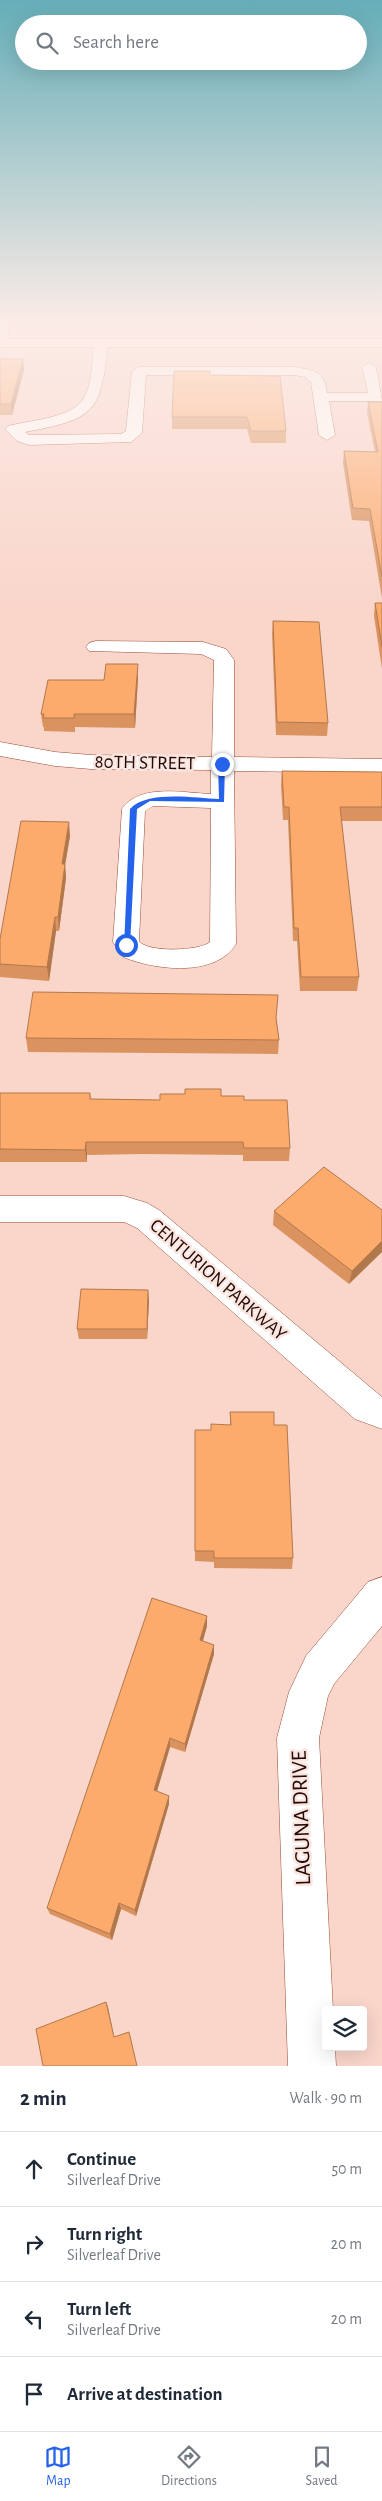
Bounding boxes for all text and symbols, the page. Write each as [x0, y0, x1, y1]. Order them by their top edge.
search box [15, 15, 367, 70]
icon: search [33, 29, 61, 57]
text: Search here [73, 33, 159, 52]
street label: 80TH STREET [95, 753, 195, 773]
route end [211, 753, 234, 776]
route start [115, 934, 138, 957]
street label: CENTURION PARKWAY [146, 1216, 290, 1344]
street label: LAGUNA DRIVE [288, 1750, 314, 1886]
map controls [322, 2006, 367, 2051]
button: layers [322, 2006, 367, 2051]
text: 2 min [20, 2088, 67, 2109]
text: Walk · 90 m [290, 2090, 362, 2106]
text: Continue [67, 2150, 136, 2169]
icon: ahead [20, 2155, 48, 2183]
text: 50 m [331, 2161, 362, 2177]
text: Silverleaf Drive [67, 2172, 161, 2188]
text: Turn right [67, 2225, 142, 2244]
icon: right [20, 2230, 48, 2258]
text: 20 m [331, 2236, 362, 2252]
text: Silverleaf Drive [67, 2247, 161, 2263]
text: Turn left [67, 2300, 131, 2319]
icon: left [20, 2305, 48, 2333]
text: 20 m [331, 2311, 362, 2327]
text: Silverleaf Drive [67, 2322, 161, 2338]
icon: arrive [20, 2380, 48, 2408]
text: Arrive at destination [67, 2385, 223, 2404]
tab: Map [44, 2443, 72, 2490]
tab: Directions [161, 2443, 217, 2490]
tab: Saved [306, 2443, 338, 2490]

